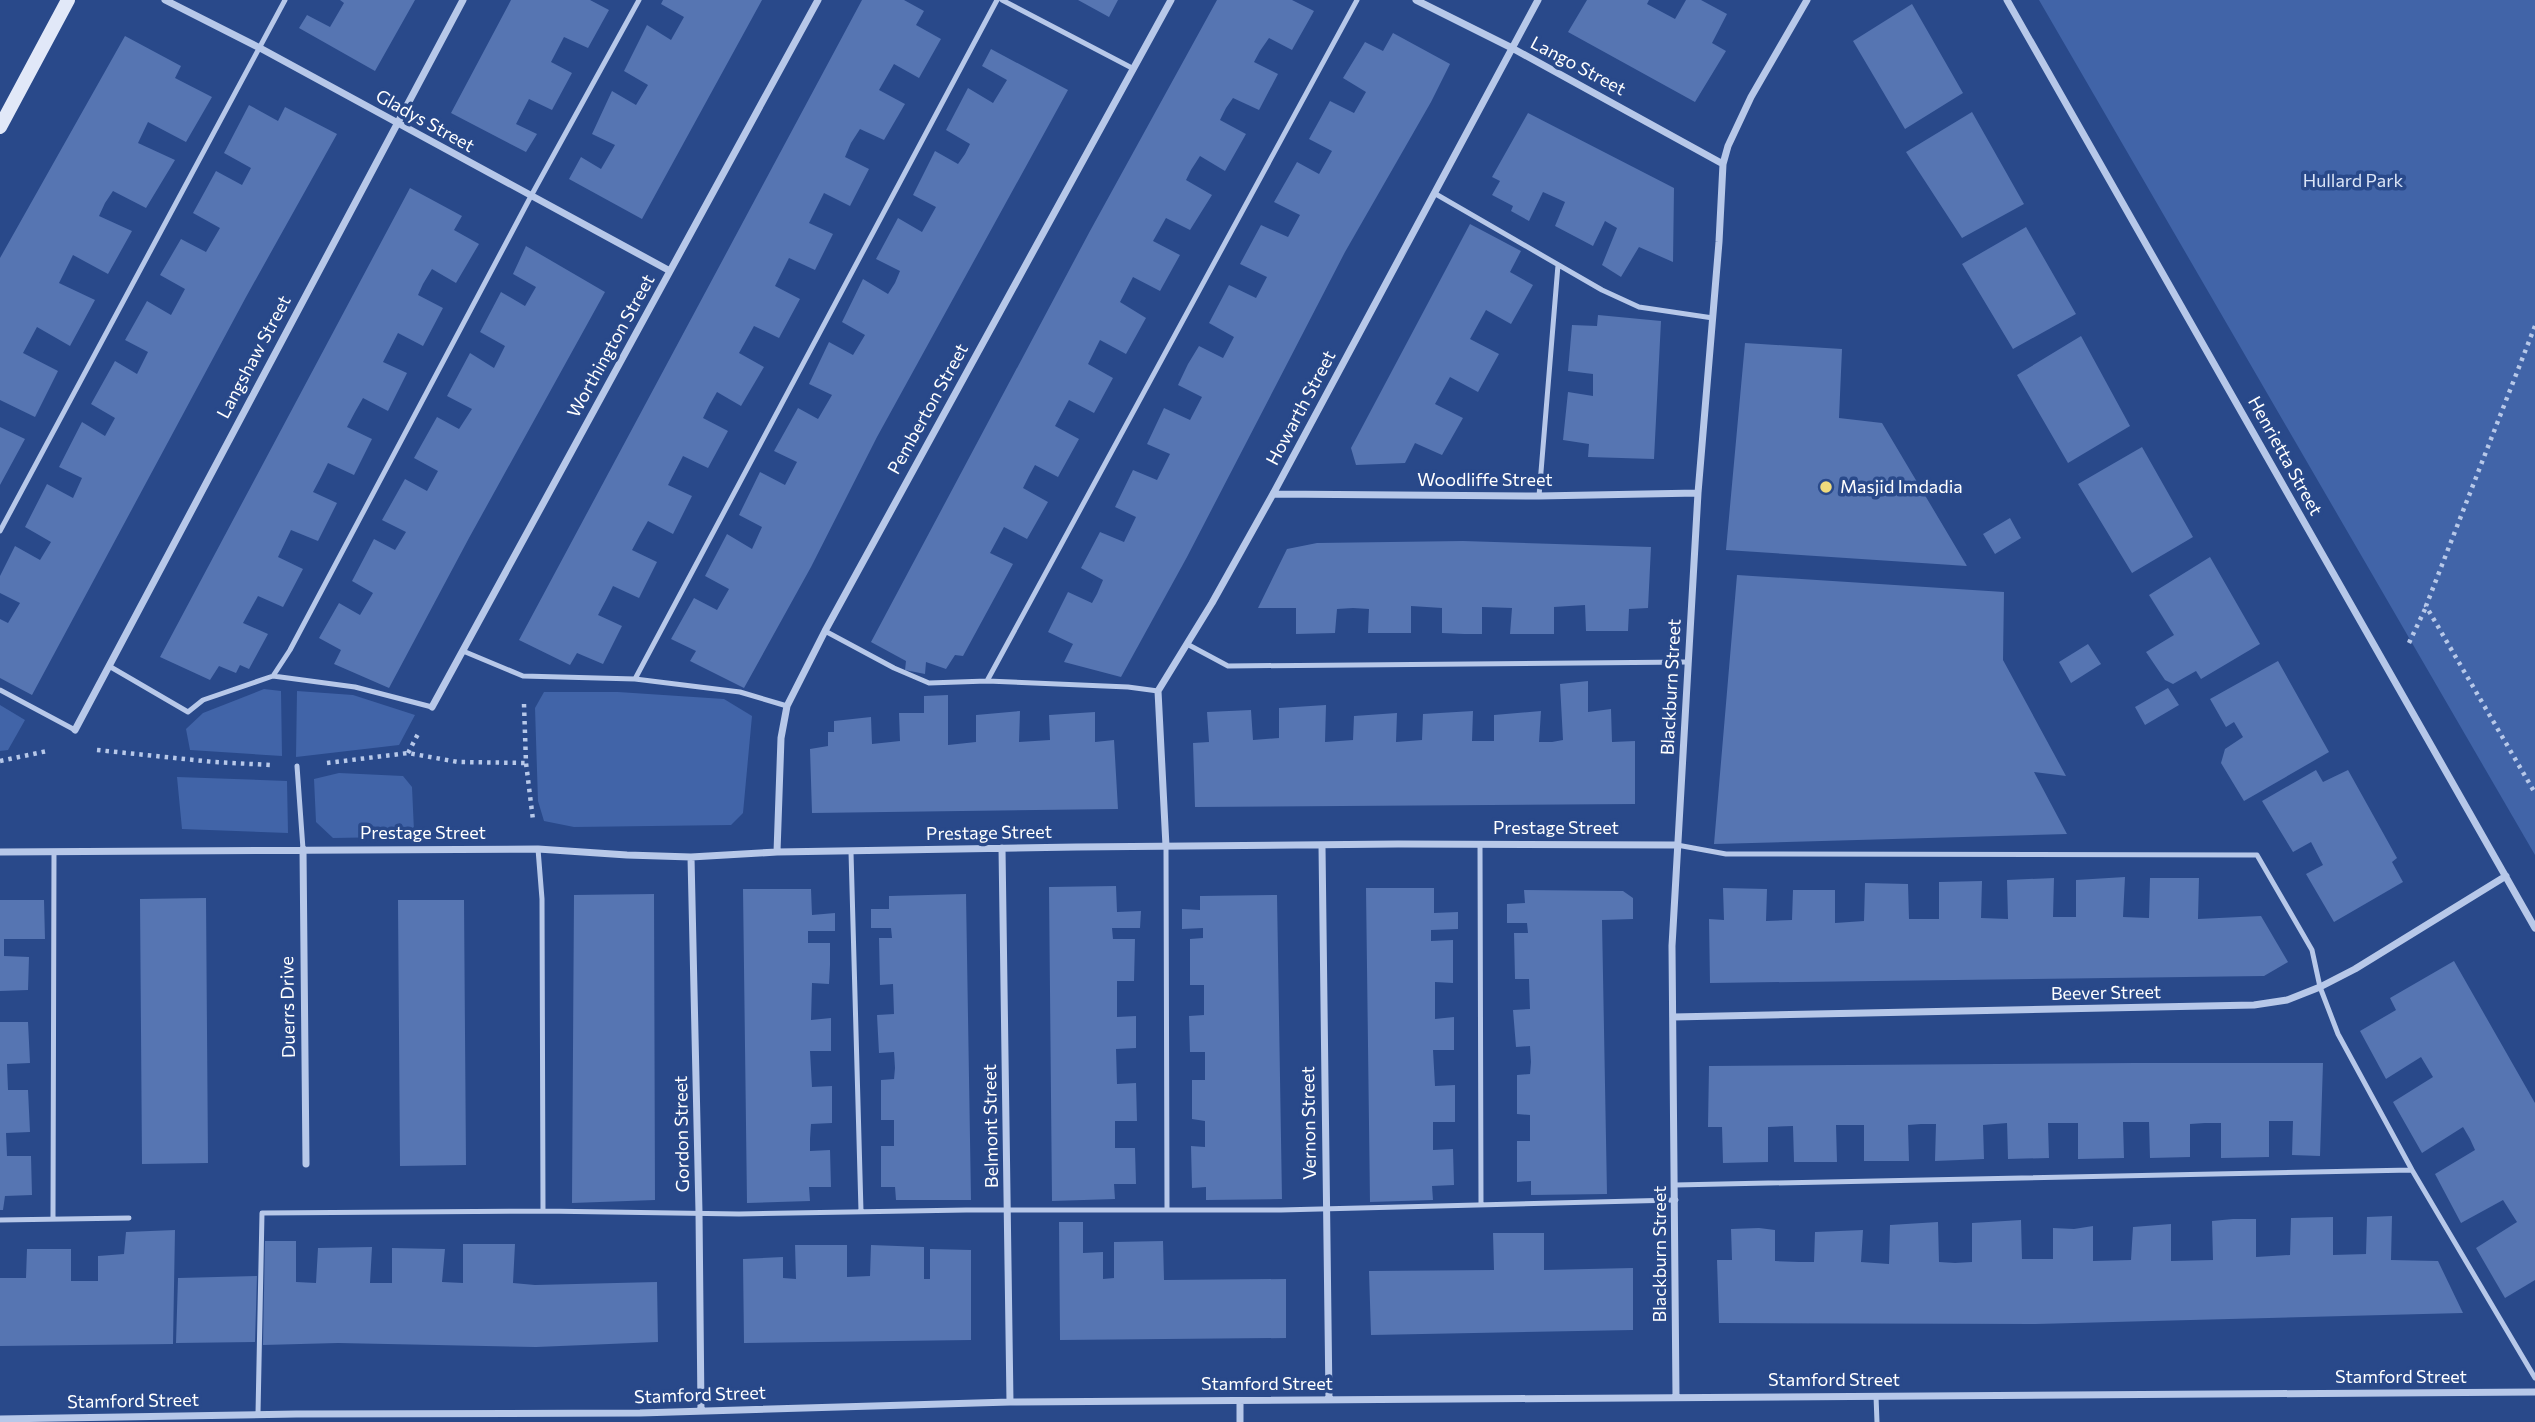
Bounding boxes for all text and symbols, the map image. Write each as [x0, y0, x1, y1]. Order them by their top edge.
street label: Lango Street [1527, 31, 1630, 99]
street label: Gladys Street [372, 84, 479, 156]
park label: Hullard Park [2303, 169, 2403, 191]
street label: Worthington Street [562, 270, 659, 421]
street label: Langshaw Street [211, 291, 295, 422]
street label: Pemberton Street [882, 339, 972, 478]
street label: Howarth Street [1261, 346, 1340, 469]
street label: Henrietta Street [2244, 392, 2328, 519]
street label: Woodliffe Street [1417, 468, 1553, 490]
place label: Masjid Imdadia [1840, 475, 1963, 497]
marker: Masjid Imdadia [1818, 479, 1834, 495]
street label: Blackburn Street [1655, 618, 1685, 756]
street label: Prestage Street [1493, 816, 1619, 838]
street label: Prestage Street [926, 820, 1052, 844]
street label: Prestage Street [360, 821, 486, 843]
street label: Duerrs Drive [275, 956, 299, 1058]
street label: Beever Street [2051, 980, 2161, 1004]
street label: Belmont Street [978, 1064, 1002, 1188]
street label: Vernon Street [1296, 1066, 1320, 1180]
street label: Gordon Street [669, 1076, 693, 1193]
street label: Blackburn Street [1648, 1186, 1670, 1322]
street label: Stamford Street [2335, 1365, 2467, 1387]
street label: Stamford Street [1768, 1368, 1900, 1390]
street label: Stamford Street [1201, 1372, 1333, 1394]
street label: Stamford Street [634, 1381, 766, 1407]
street label: Stamford Street [67, 1388, 199, 1412]

